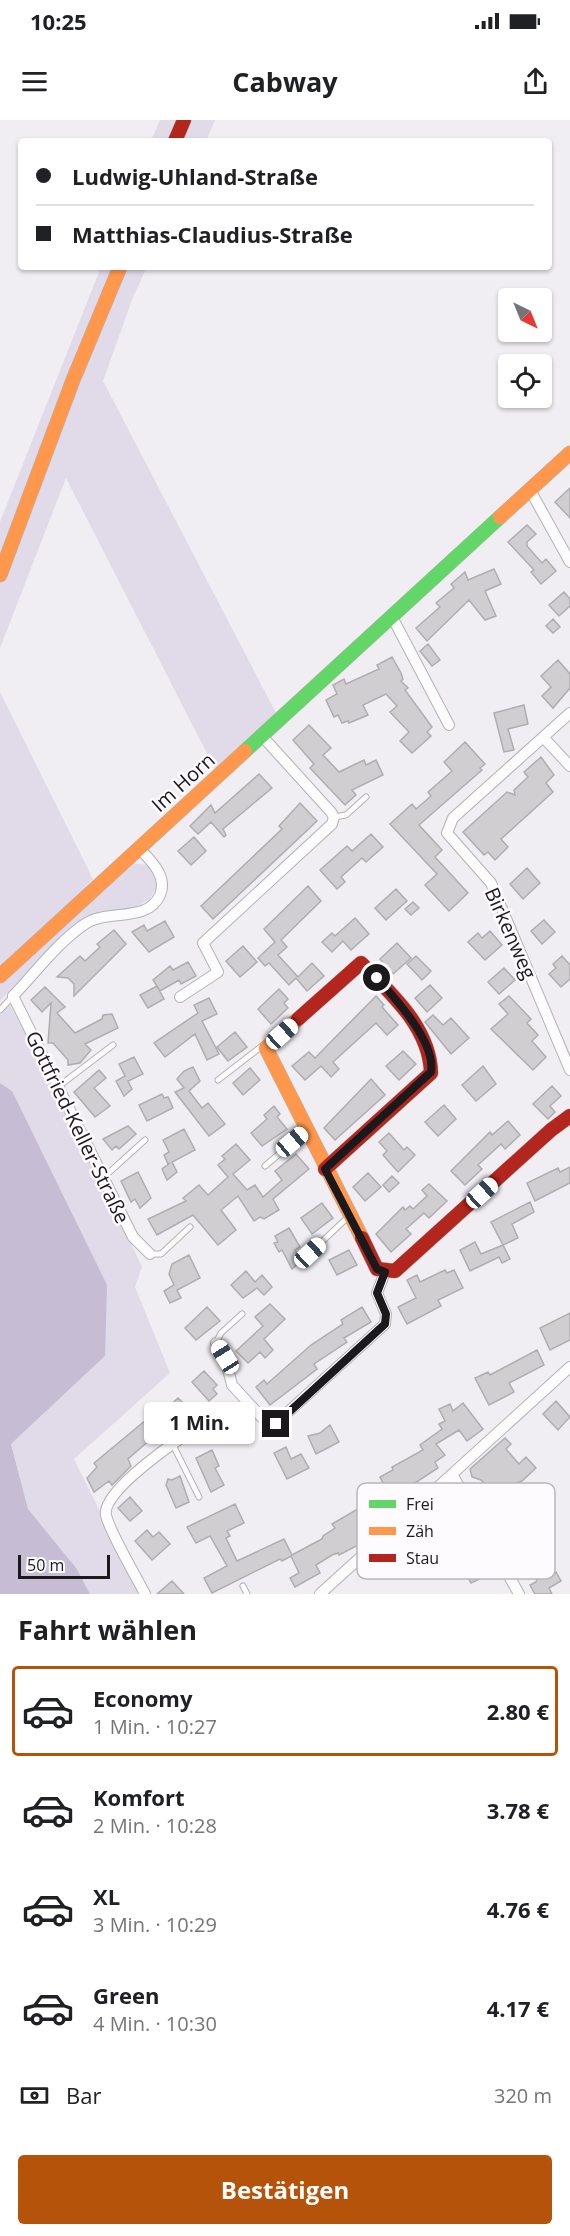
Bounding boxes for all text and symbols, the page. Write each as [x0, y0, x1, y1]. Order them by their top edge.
text: 10:25 [30, 6, 87, 36]
text: Cabway [232, 63, 338, 100]
icon: menu [18, 65, 51, 98]
icon: share [519, 65, 552, 98]
text: Ludwig-Uhland-Straße [72, 161, 318, 191]
text: Matthias-Claudius-Straße [72, 219, 353, 249]
north arrow [498, 288, 552, 342]
map controls [498, 288, 552, 408]
button: locate [498, 354, 552, 408]
street label: Im Horn [146, 746, 220, 818]
street label: Birkenweg [479, 883, 543, 983]
route start [363, 964, 390, 991]
car [263, 1015, 301, 1053]
street label: Gottfried-Keller-Straße [20, 1026, 136, 1228]
car [272, 1124, 312, 1160]
car [463, 1174, 501, 1212]
car [291, 1234, 329, 1272]
car [208, 1337, 242, 1377]
callout: 1 Min. [144, 1403, 255, 1445]
text: 1 Min. [169, 1409, 230, 1436]
route end [262, 1410, 289, 1437]
legend [357, 1483, 555, 1579]
text: Frei [406, 1493, 434, 1515]
text: Zäh [406, 1520, 434, 1542]
text: Stau [406, 1547, 439, 1569]
scale bar [18, 1552, 110, 1580]
text: 50 m [27, 1554, 64, 1576]
text: Fahrt wählen [18, 1611, 197, 1648]
text: Economy [93, 1683, 192, 1713]
icon: car [21, 1684, 75, 1738]
text: 2.80 € [487, 1696, 549, 1726]
text: 1 Min. · 10:27 [93, 1713, 217, 1740]
text: Komfort [93, 1782, 185, 1812]
icon: car [21, 1783, 75, 1837]
text: 3.78 € [487, 1795, 549, 1825]
text: 2 Min. · 10:28 [93, 1812, 217, 1839]
text: XL [93, 1881, 120, 1911]
icon: car [21, 1882, 75, 1936]
text: 4.76 € [487, 1894, 549, 1924]
text: 3 Min. · 10:29 [93, 1911, 217, 1938]
text: Green [93, 1980, 159, 2010]
icon: car [21, 1981, 75, 2035]
text: 4.17 € [487, 1993, 549, 2023]
text: 4 Min. · 10:30 [93, 2010, 217, 2037]
icon: cash [18, 2079, 51, 2112]
text: Bar [66, 2080, 101, 2110]
text: 320 m [494, 2082, 552, 2109]
button: Bestätigen [18, 2155, 552, 2224]

